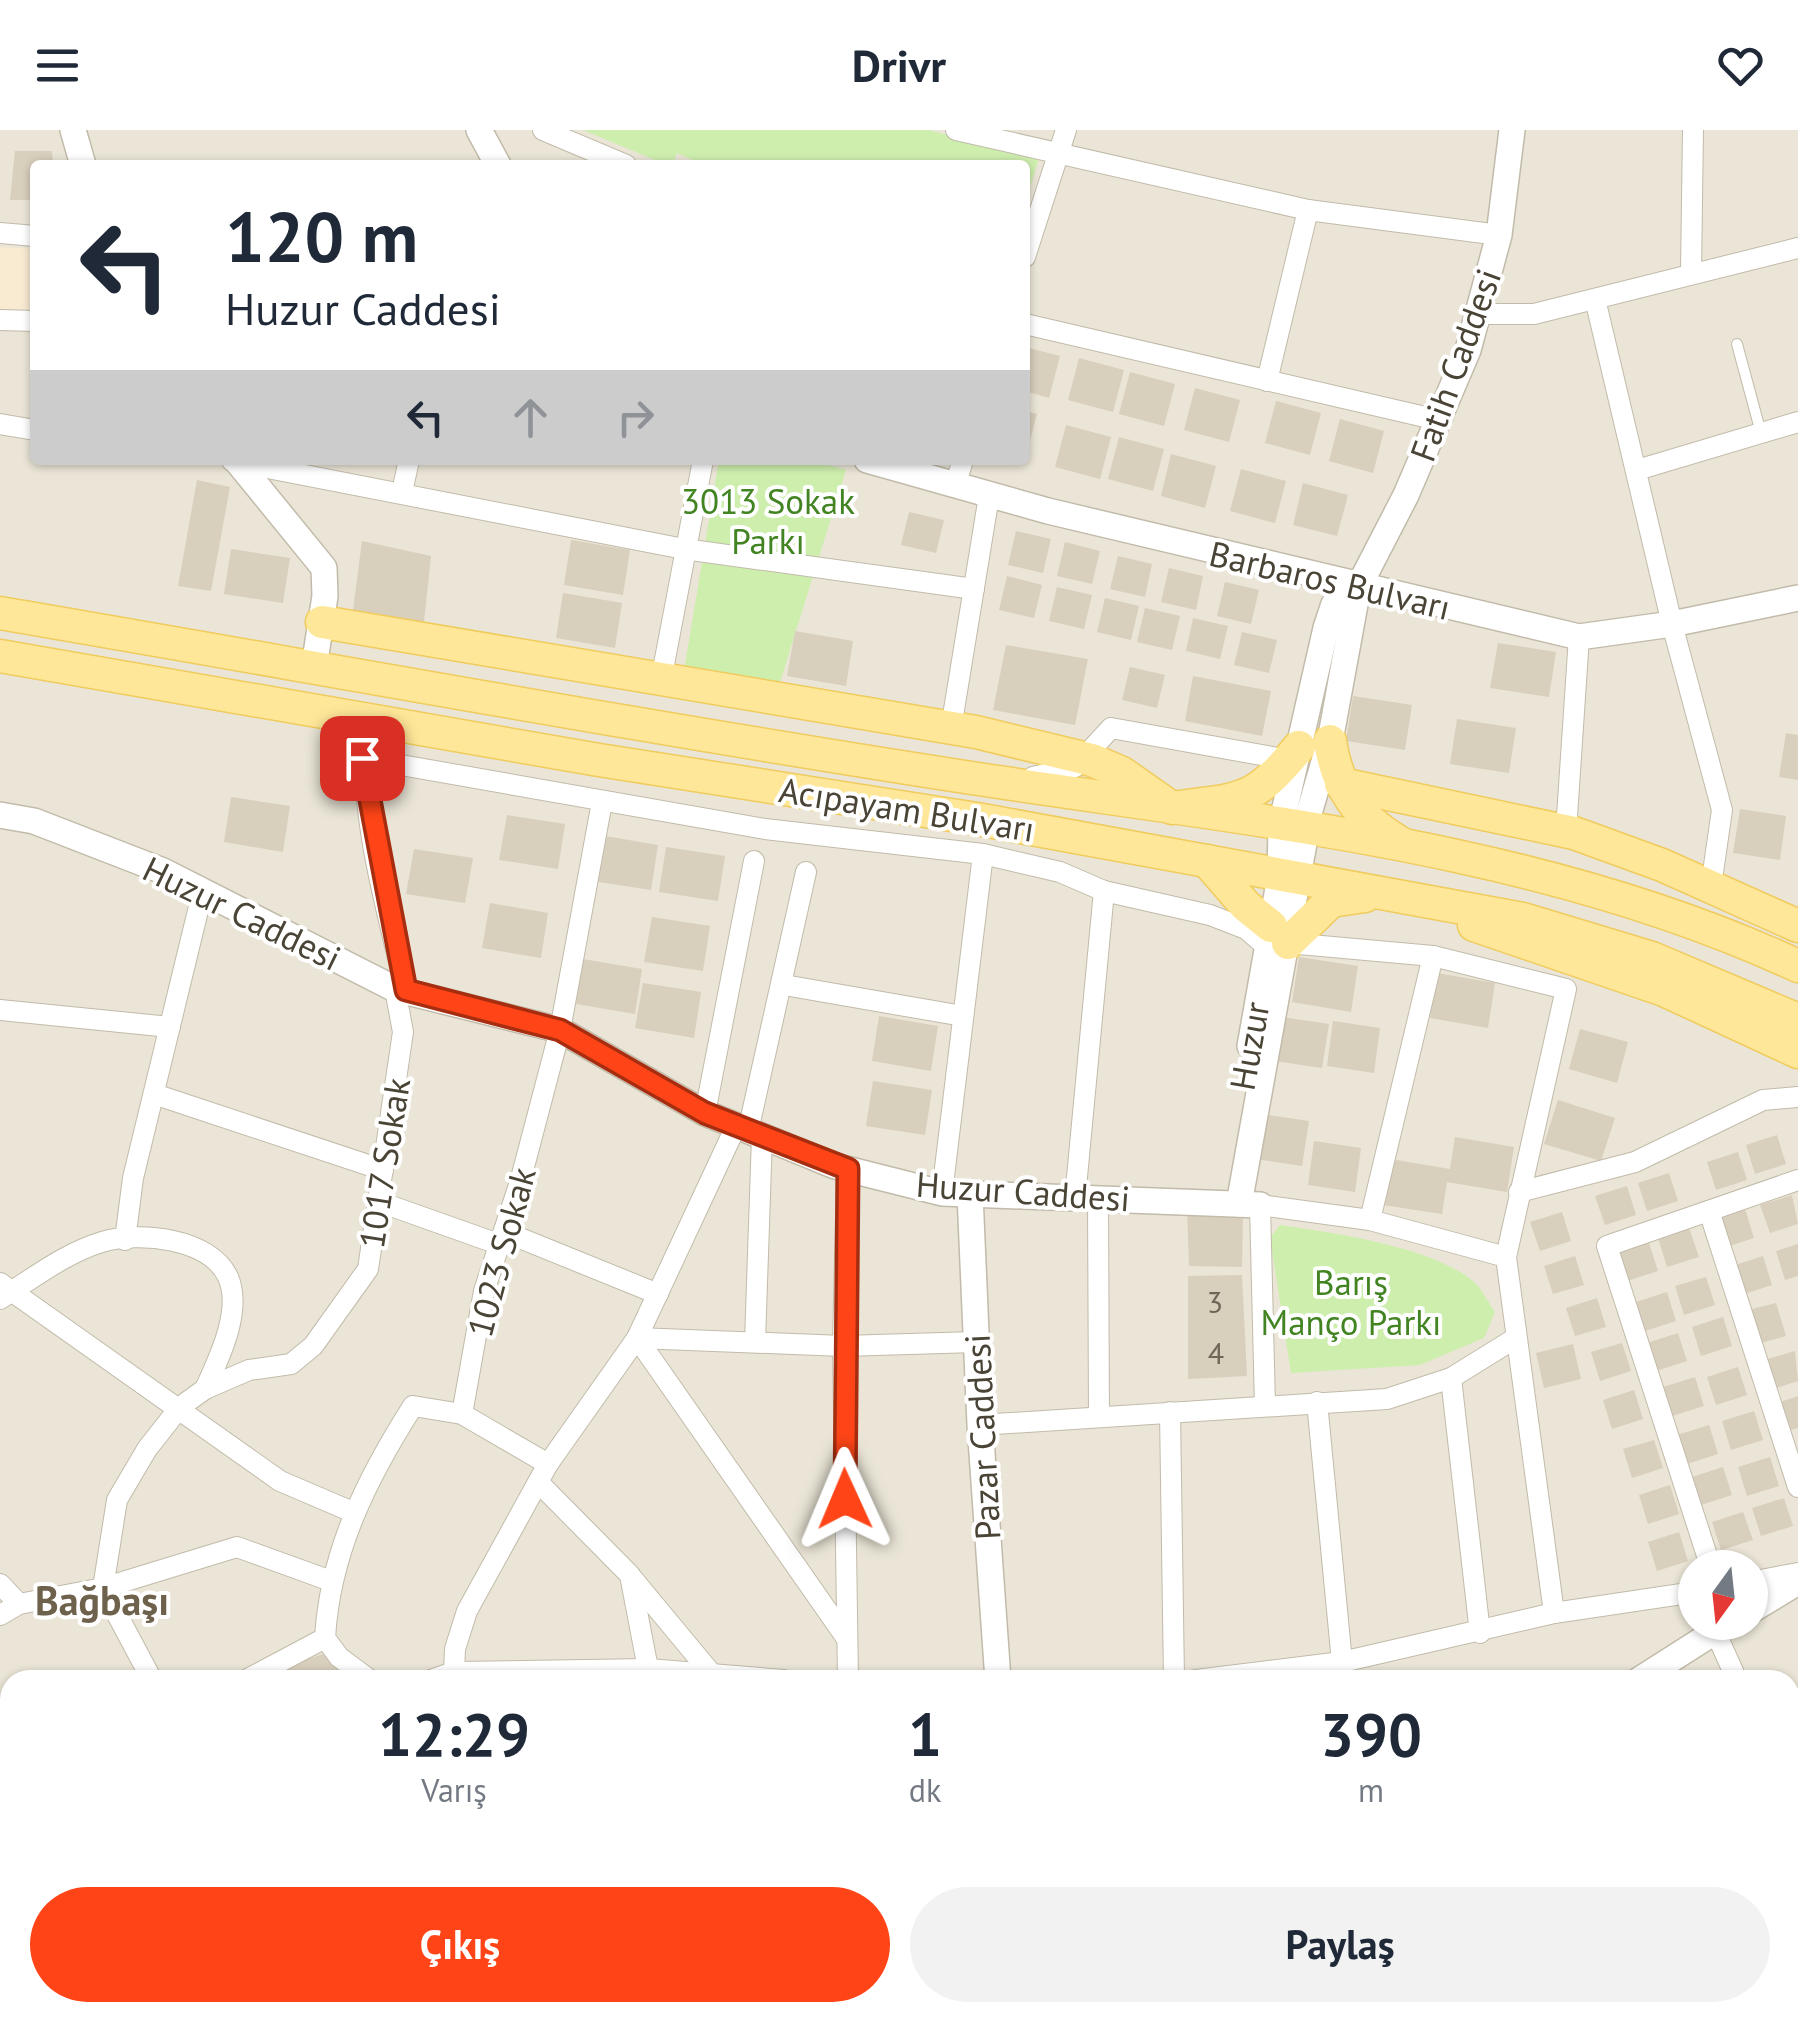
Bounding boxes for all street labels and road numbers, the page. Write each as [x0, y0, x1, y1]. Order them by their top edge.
street label: Fatih Caddesi [1399, 262, 1511, 468]
street label: Barbaros Bulvarı [1205, 530, 1455, 630]
street label: Acıpayam Bulvarı [776, 766, 1038, 852]
street label: Huzur Caddesi [136, 845, 348, 981]
street label: Huzur [1219, 998, 1279, 1094]
street label: 1017 Sokak [348, 1074, 420, 1252]
street label: Huzur Caddesi [914, 1161, 1132, 1221]
street label: 1023 Sokak [456, 1162, 546, 1342]
street label: Pazar Caddesi [954, 1333, 1010, 1541]

